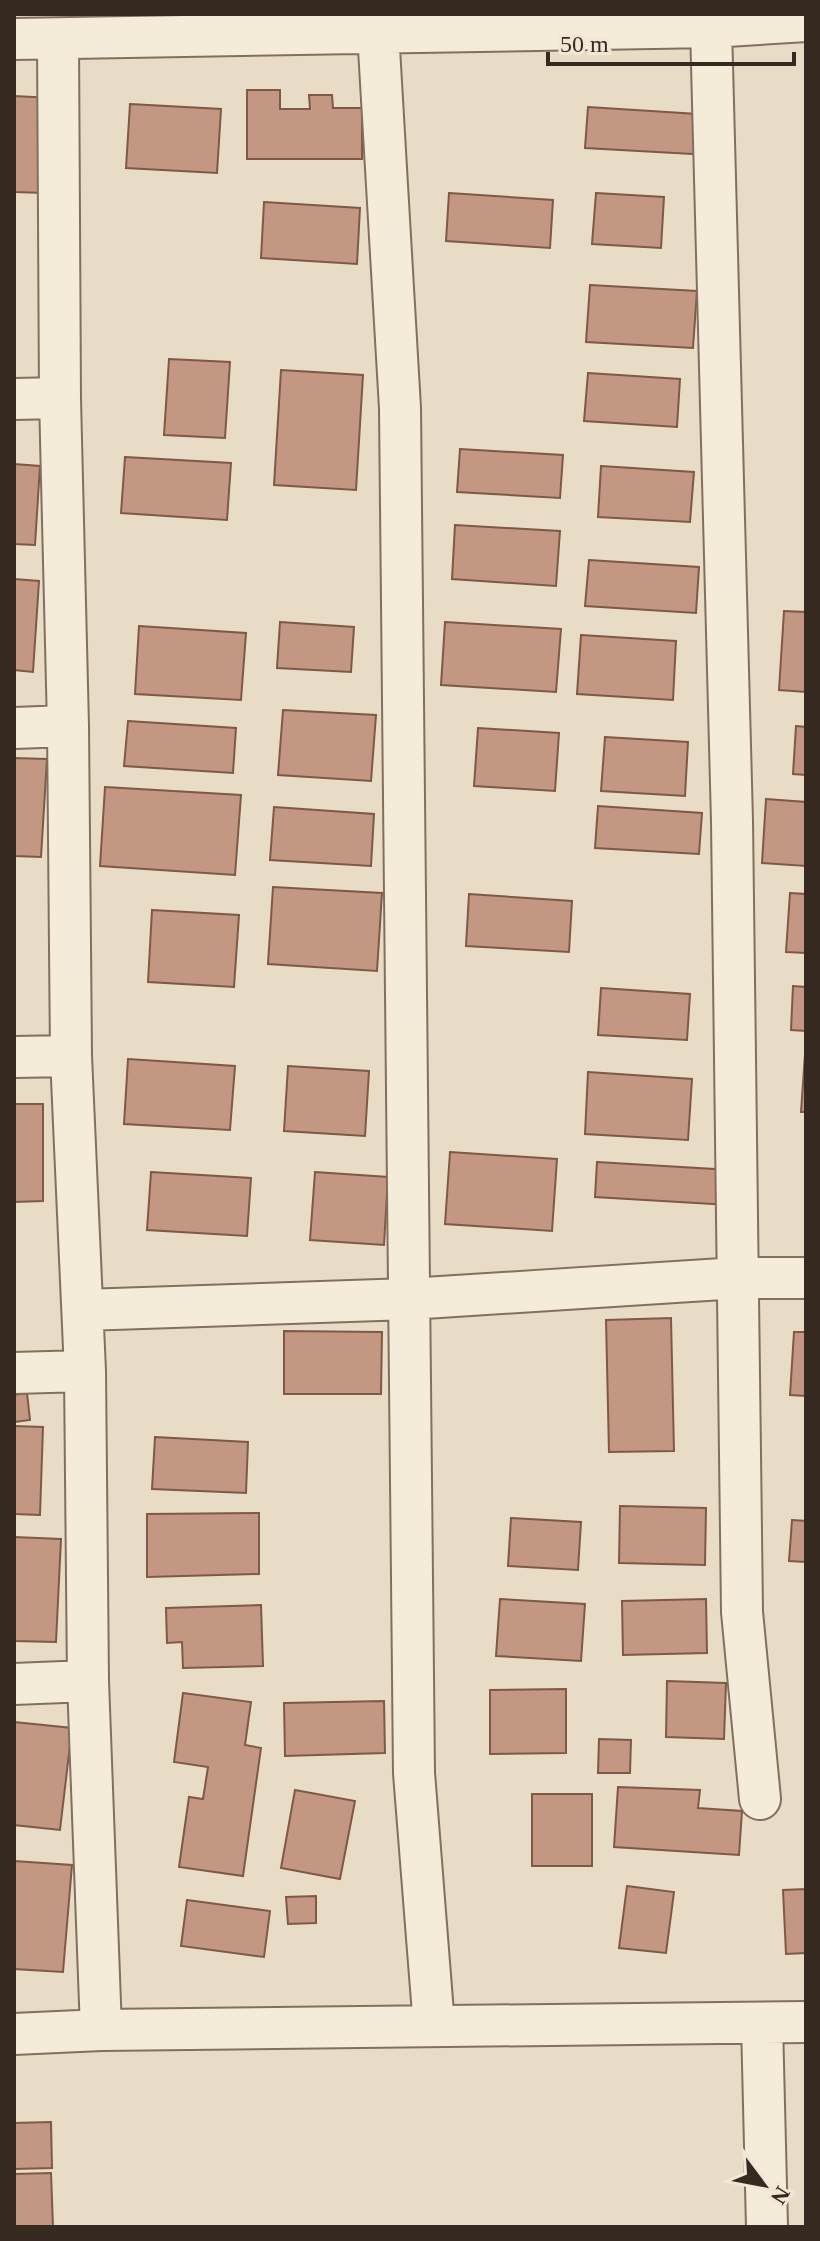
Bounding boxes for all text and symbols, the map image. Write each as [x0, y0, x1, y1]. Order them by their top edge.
scale bar [548, 16, 794, 66]
text: 50 m [560, 31, 609, 57]
north arrow [724, 2145, 804, 2225]
text: N [766, 2182, 795, 2209]

